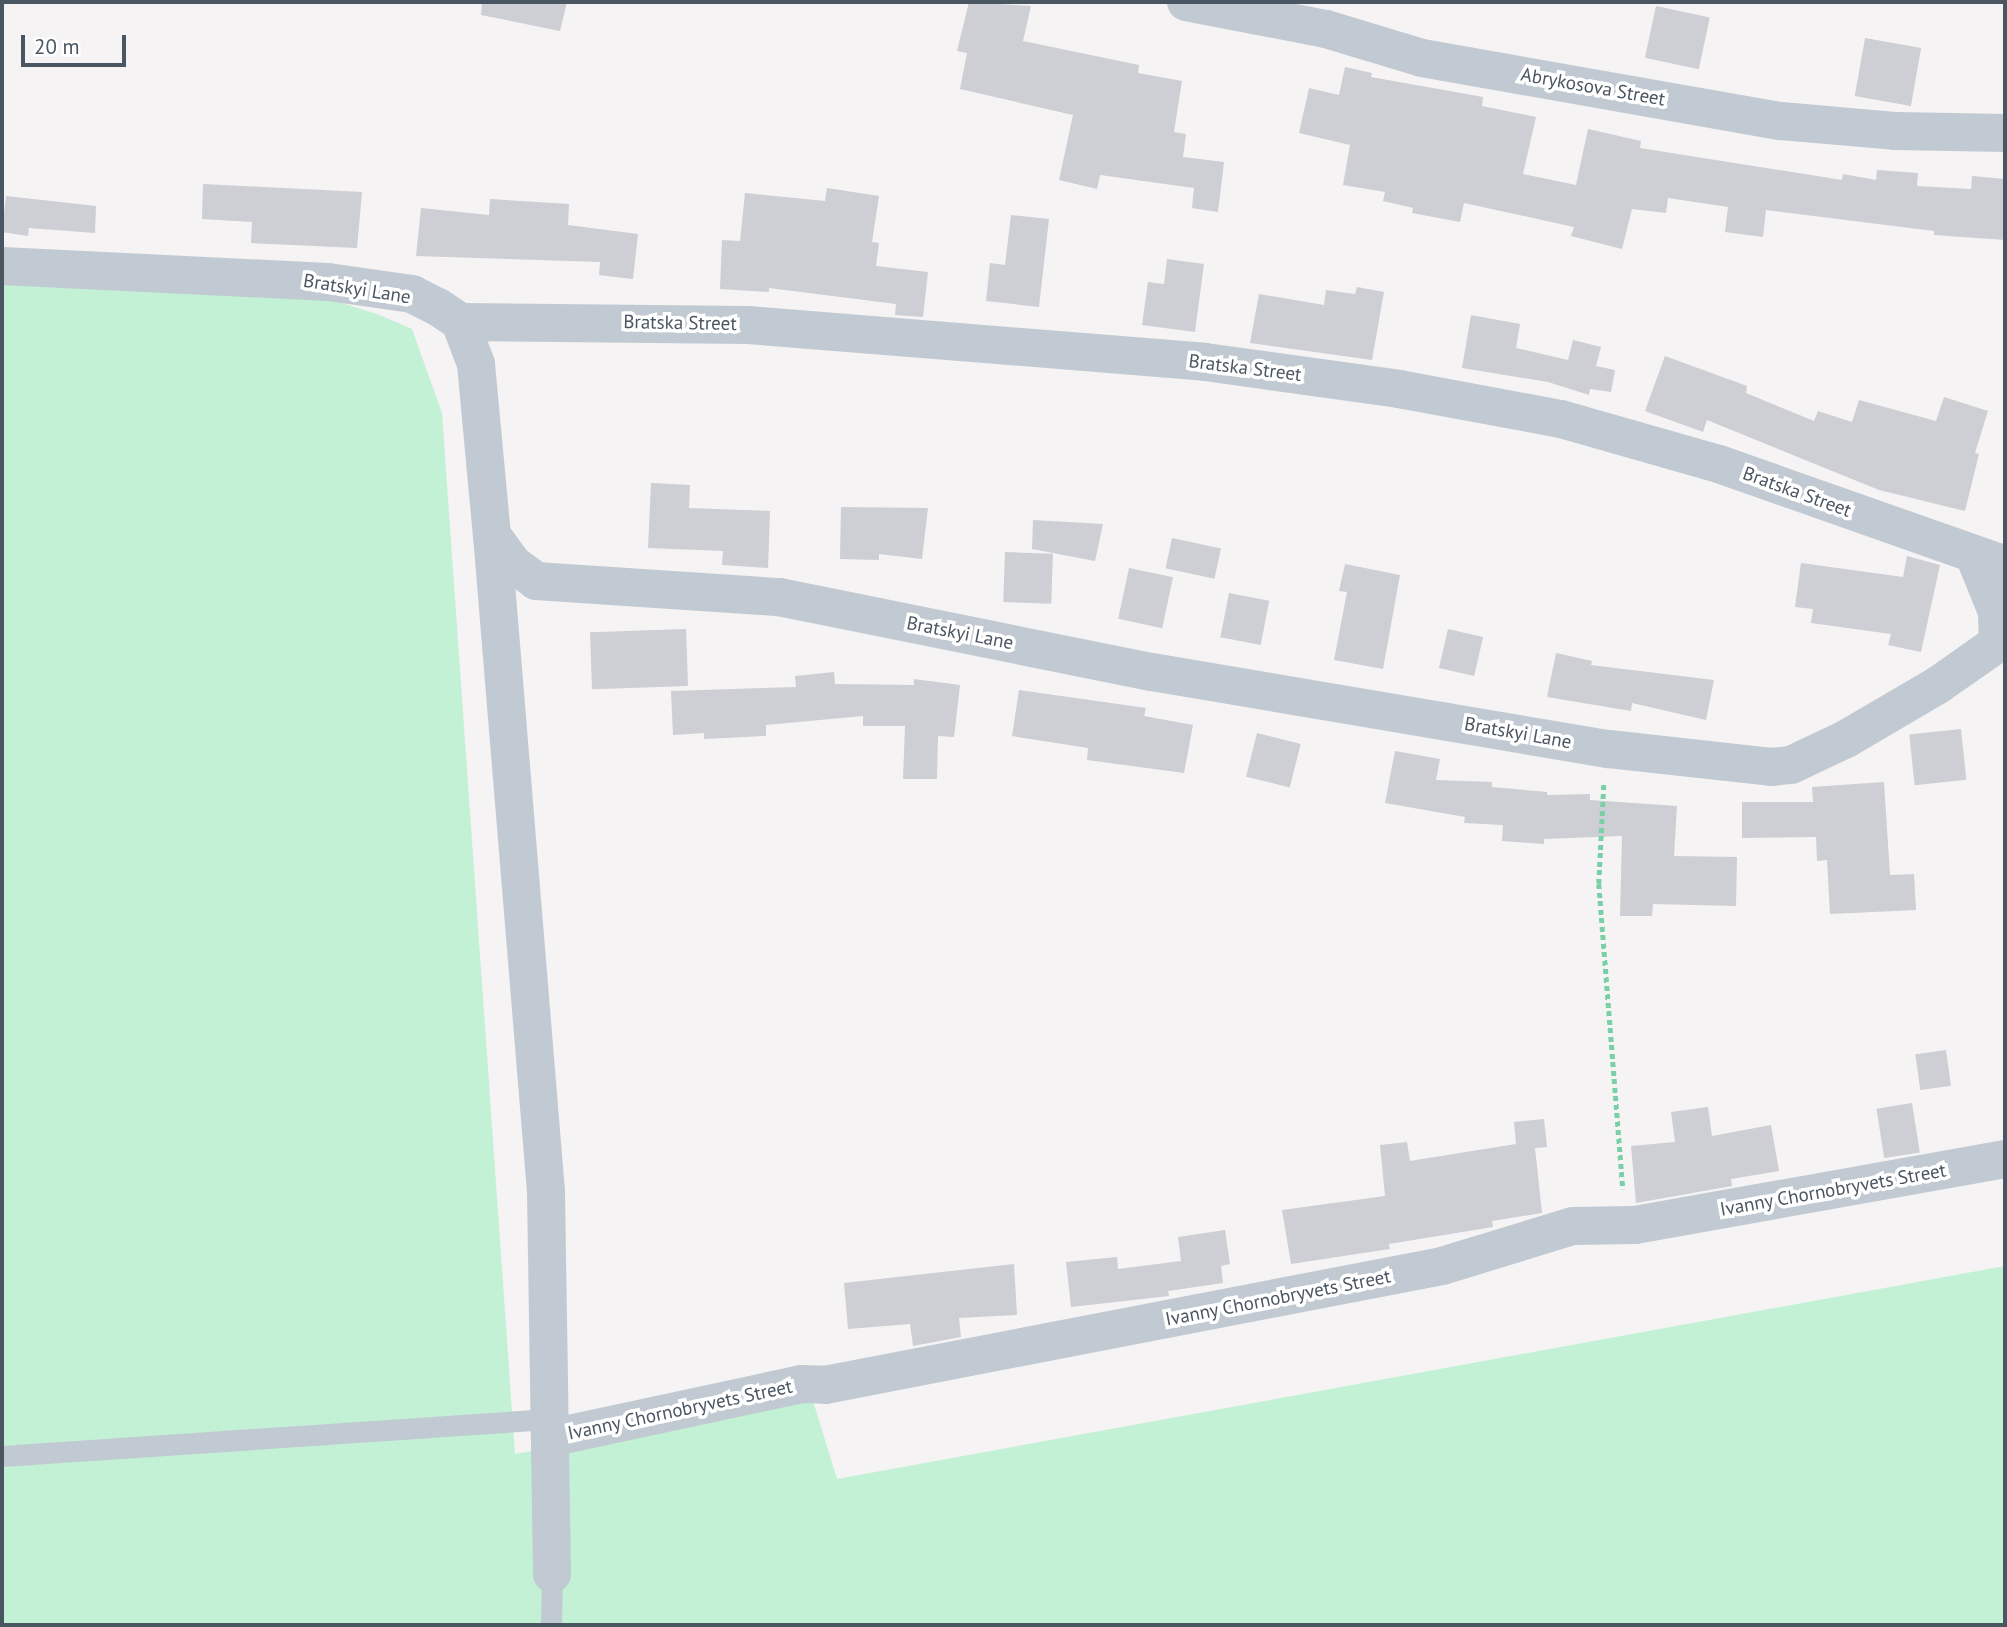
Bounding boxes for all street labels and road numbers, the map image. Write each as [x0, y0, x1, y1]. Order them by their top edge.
street label: Abrykosova Street [1519, 63, 1667, 111]
street label: Bratskyi Lane [302, 269, 412, 309]
street label: Bratska Street [623, 311, 737, 335]
street label: Bratska Street [1187, 350, 1303, 386]
street label: Bratska Street [1740, 462, 1854, 522]
street label: Bratskyi Lane [905, 611, 1015, 655]
street label: Bratskyi Lane [1463, 712, 1573, 754]
street label: Ivanny Chornobryvets Street [1718, 1159, 1948, 1221]
street label: Ivanny Chornobryvets Street [1163, 1265, 1393, 1331]
street label: Ivanny Chornobryvets Street [565, 1375, 795, 1445]

